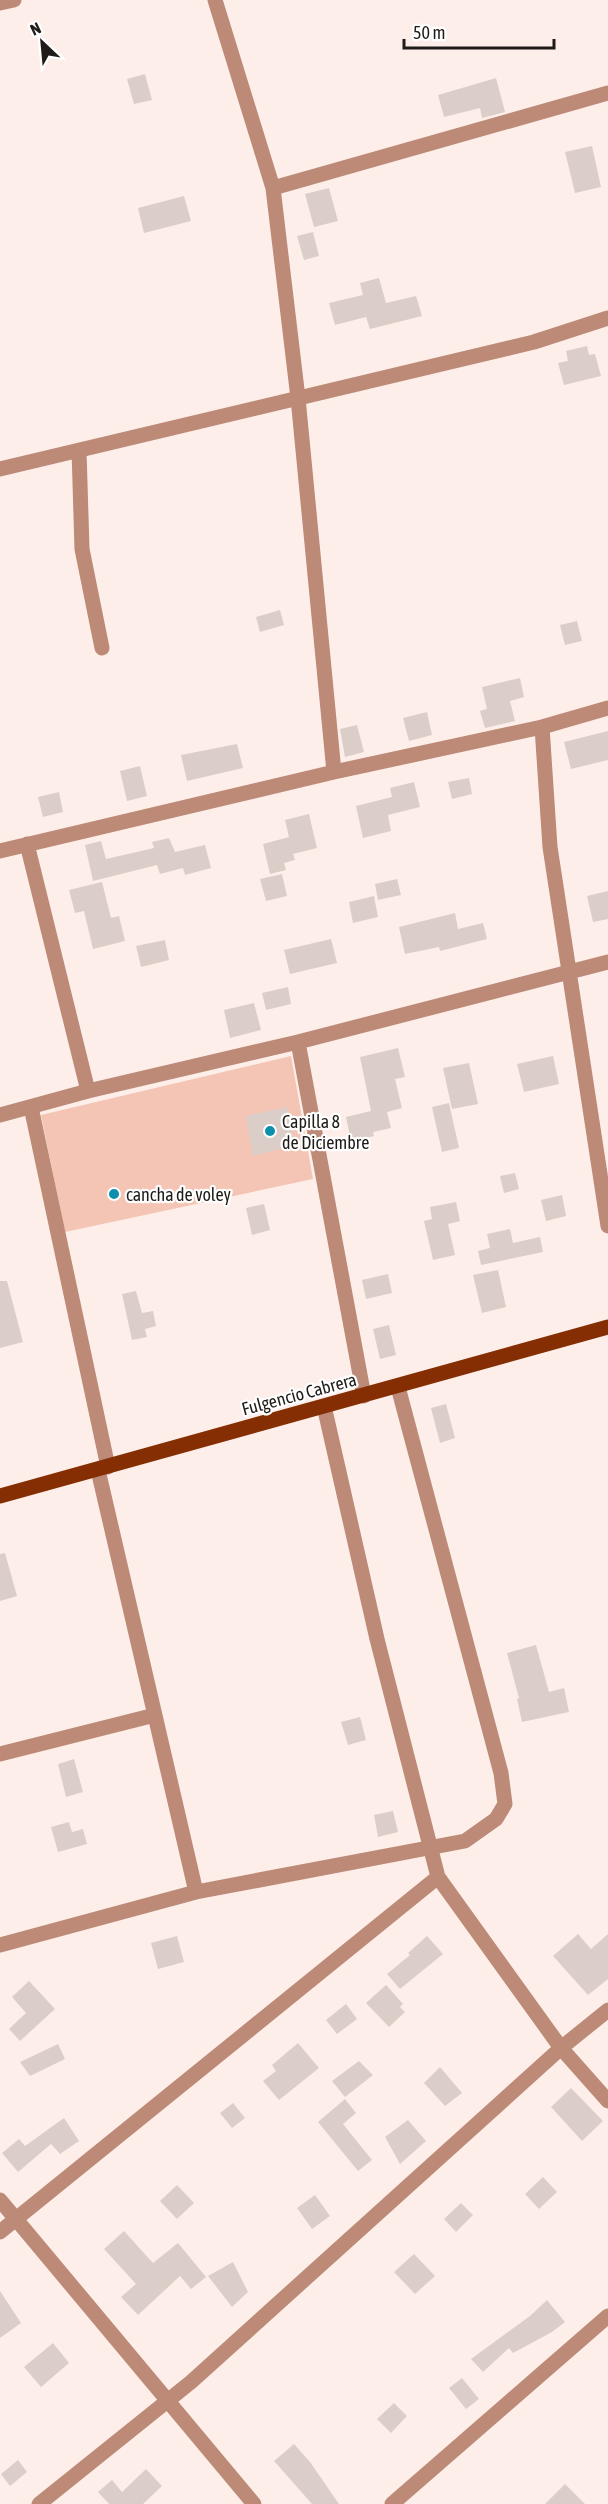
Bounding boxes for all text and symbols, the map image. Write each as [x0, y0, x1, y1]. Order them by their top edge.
north arrow [12, 12, 72, 72]
scale bar [404, 12, 554, 50]
text: N [27, 18, 44, 39]
text: 50 m [413, 22, 445, 43]
place label: Capilla 8 de Diciembre [282, 1111, 369, 1153]
marker: Capilla 8 de Diciembre [263, 1124, 277, 1138]
place label: cancha de voley [126, 1184, 231, 1205]
marker: cancha de voley [107, 1187, 121, 1201]
street label: Fulgencio Cabrera [239, 1369, 359, 1419]

